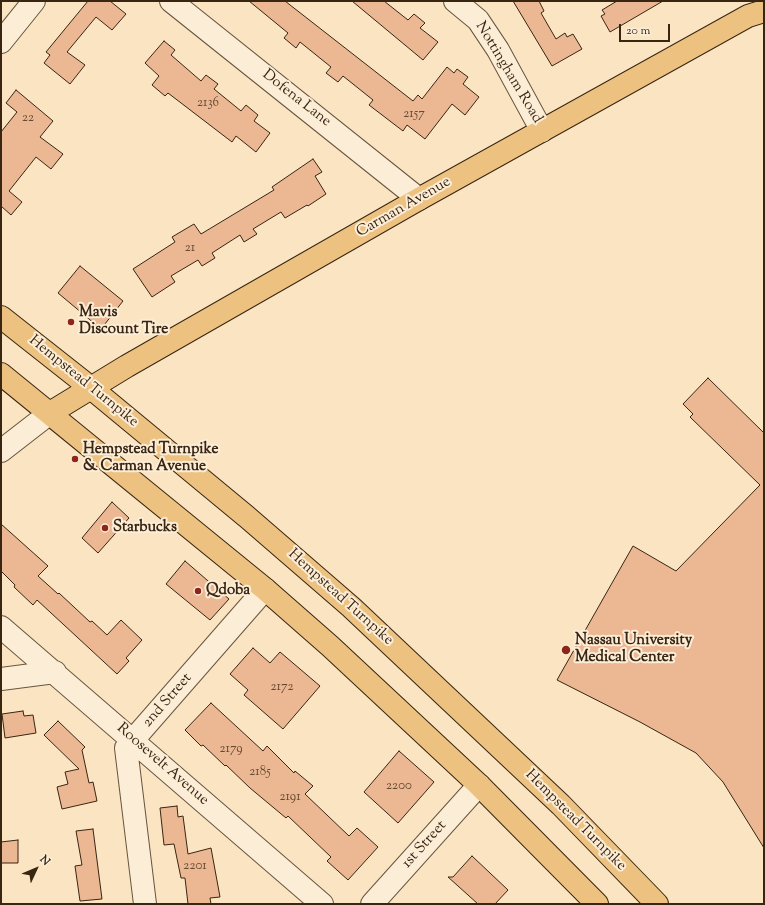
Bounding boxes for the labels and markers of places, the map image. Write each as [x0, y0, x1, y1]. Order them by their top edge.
place label: Mavis Discount Tire [79, 304, 168, 339]
marker: Mavis Discount Tire [66, 317, 76, 327]
place label: Hempstead Turnpike & Carman Avenue [83, 441, 218, 476]
marker: Hempstead Turnpike & Carman Avenue [70, 454, 80, 464]
place label: Starbucks [113, 519, 177, 537]
marker: Starbucks [100, 523, 110, 533]
place label: Qdoba [206, 582, 250, 600]
marker: Qdoba [193, 586, 203, 596]
place label: Nassau University Medical Center [575, 632, 692, 667]
marker: Nassau University Medical Center [560, 644, 572, 656]

